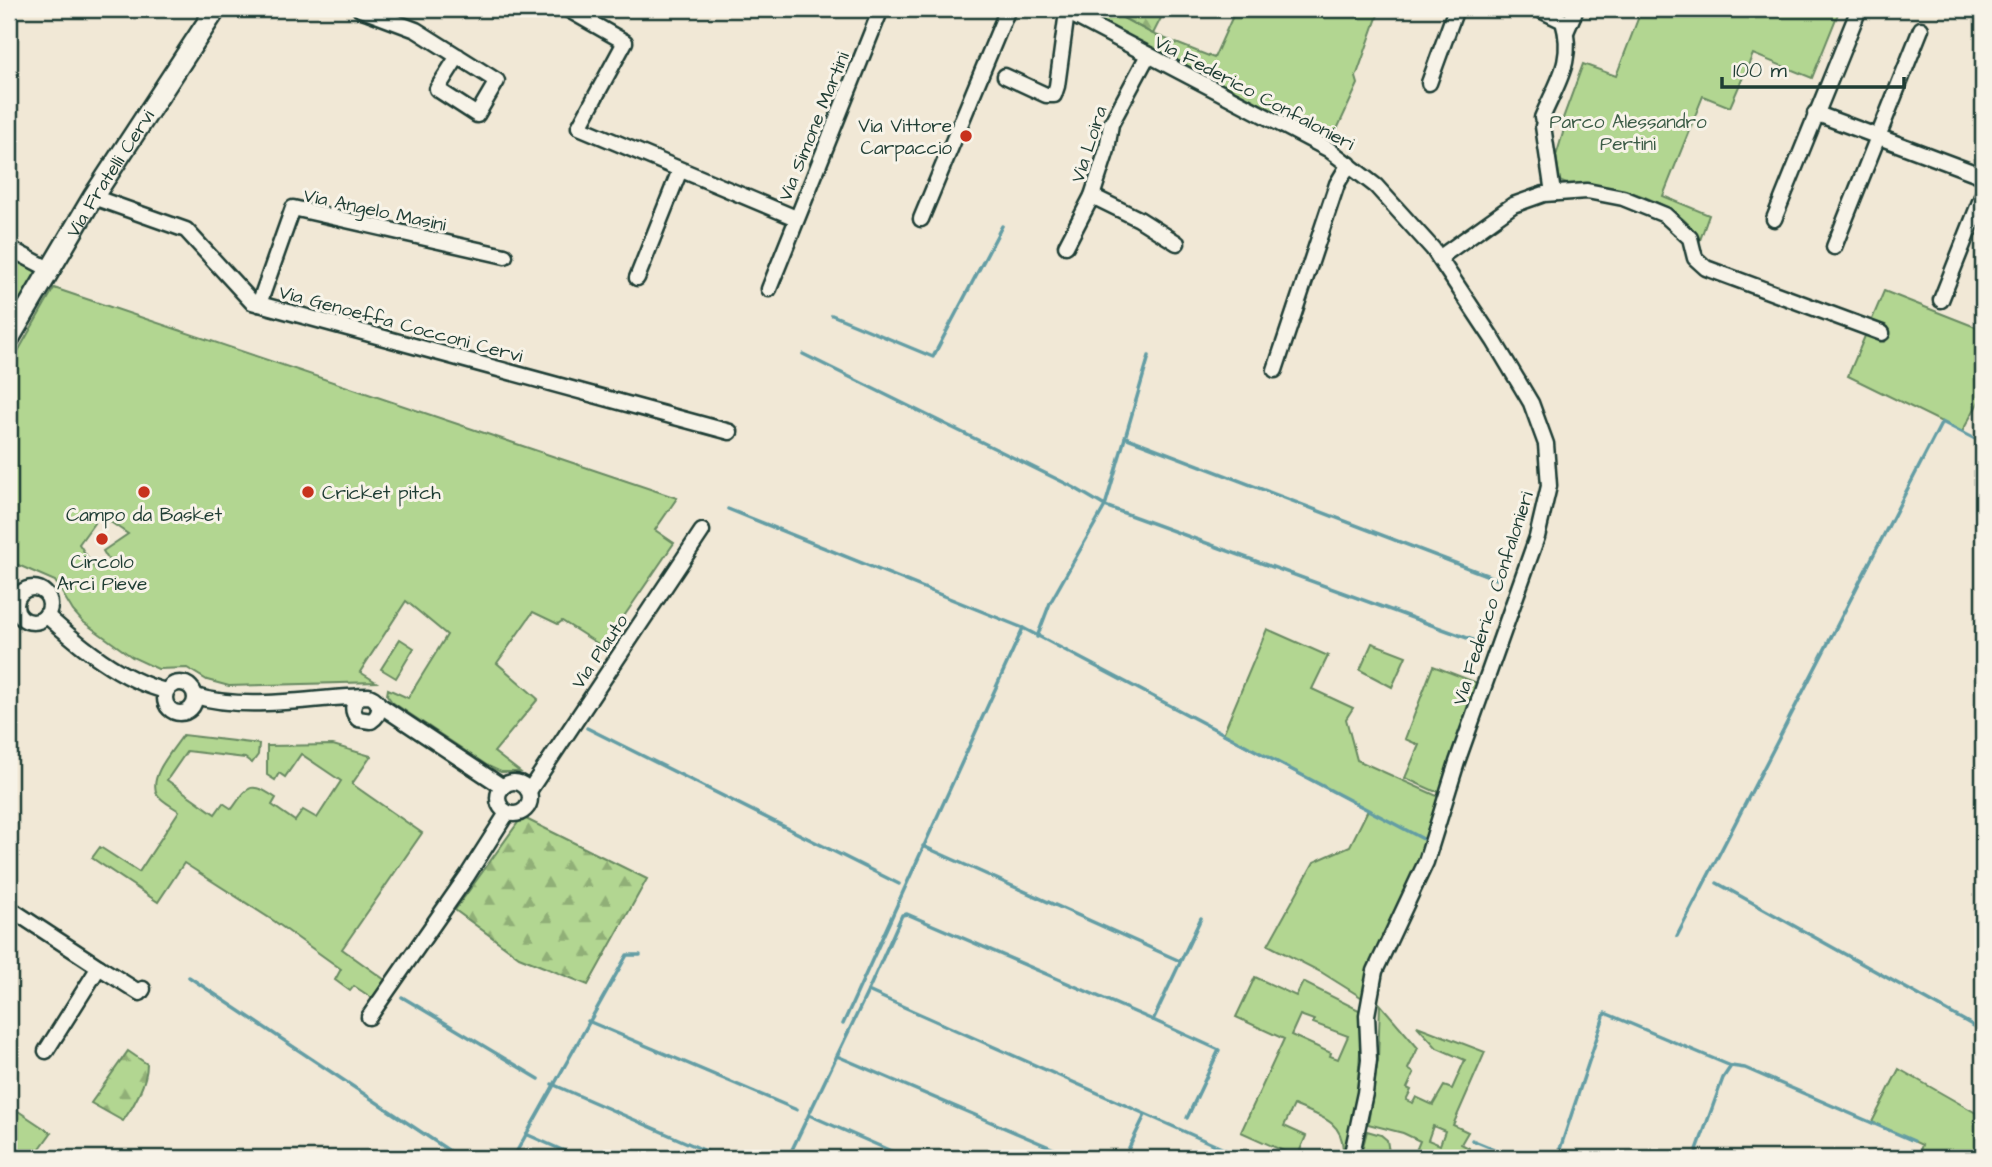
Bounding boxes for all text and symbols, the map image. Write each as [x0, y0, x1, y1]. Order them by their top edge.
street label: Via Federico Confalonieri [1149, 29, 1359, 158]
scale bar [1722, 46, 1904, 90]
street label: Via Simone Martini [772, 48, 857, 205]
text: 100 m [1733, 56, 1788, 85]
street label: Via Loira [1064, 102, 1115, 186]
street label: Via Fratelli Cervi [60, 105, 162, 243]
park label: Parco Alessandro Pertini [1549, 109, 1707, 158]
place label: Via Vittore Carpaccio [858, 113, 952, 162]
marker: Via Vittore Carpaccio [958, 128, 974, 144]
street label: Via Angelo Masini [301, 182, 449, 240]
street label: Via Genoeffa Cocconi Cervi [276, 279, 526, 370]
place label: Cricket pitch [322, 480, 441, 507]
marker: Campo da Basket [136, 484, 152, 500]
marker: Cricket pitch [300, 484, 316, 500]
street label: Via Federico Confalonieri [1446, 488, 1541, 709]
place label: Campo da Basket [66, 502, 222, 529]
marker: Circolo Arci Pieve [94, 531, 110, 547]
place label: Circolo Arci Pieve [57, 549, 147, 598]
street label: Via Plauto [565, 609, 635, 695]

